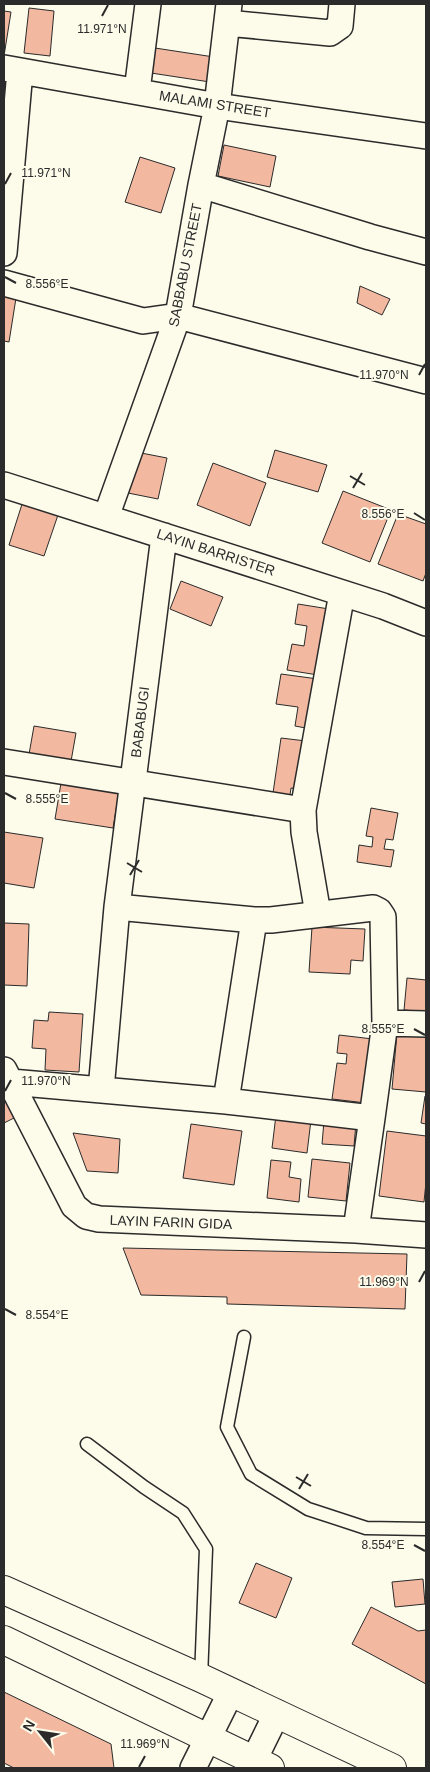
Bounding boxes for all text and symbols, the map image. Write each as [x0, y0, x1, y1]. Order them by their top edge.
text: 11.971°N [77, 22, 127, 36]
street label: MALAMI STREET [158, 87, 272, 121]
text: 11.971°N [21, 166, 71, 180]
street label: SABBABU STREET [165, 202, 205, 328]
text: 8.556°E [26, 277, 68, 291]
text: 11.970°N [359, 368, 409, 382]
text: 8.556°E [362, 507, 404, 521]
street label: LAYIN BARRISTER [155, 525, 277, 579]
street label: BABABUGI [128, 685, 152, 759]
text: 8.555°E [26, 792, 68, 806]
text: 8.555°E [362, 1022, 404, 1036]
text: 11.970°N [21, 1074, 71, 1088]
street label: LAYIN FARIN GIDA [109, 1212, 233, 1232]
text: 11.969°N [359, 1275, 409, 1289]
text: 8.554°E [26, 1308, 68, 1322]
text: 8.554°E [362, 1538, 404, 1552]
north arrow [15, 1707, 65, 1757]
text: N [19, 1717, 38, 1734]
text: 11.969°N [120, 1737, 170, 1751]

